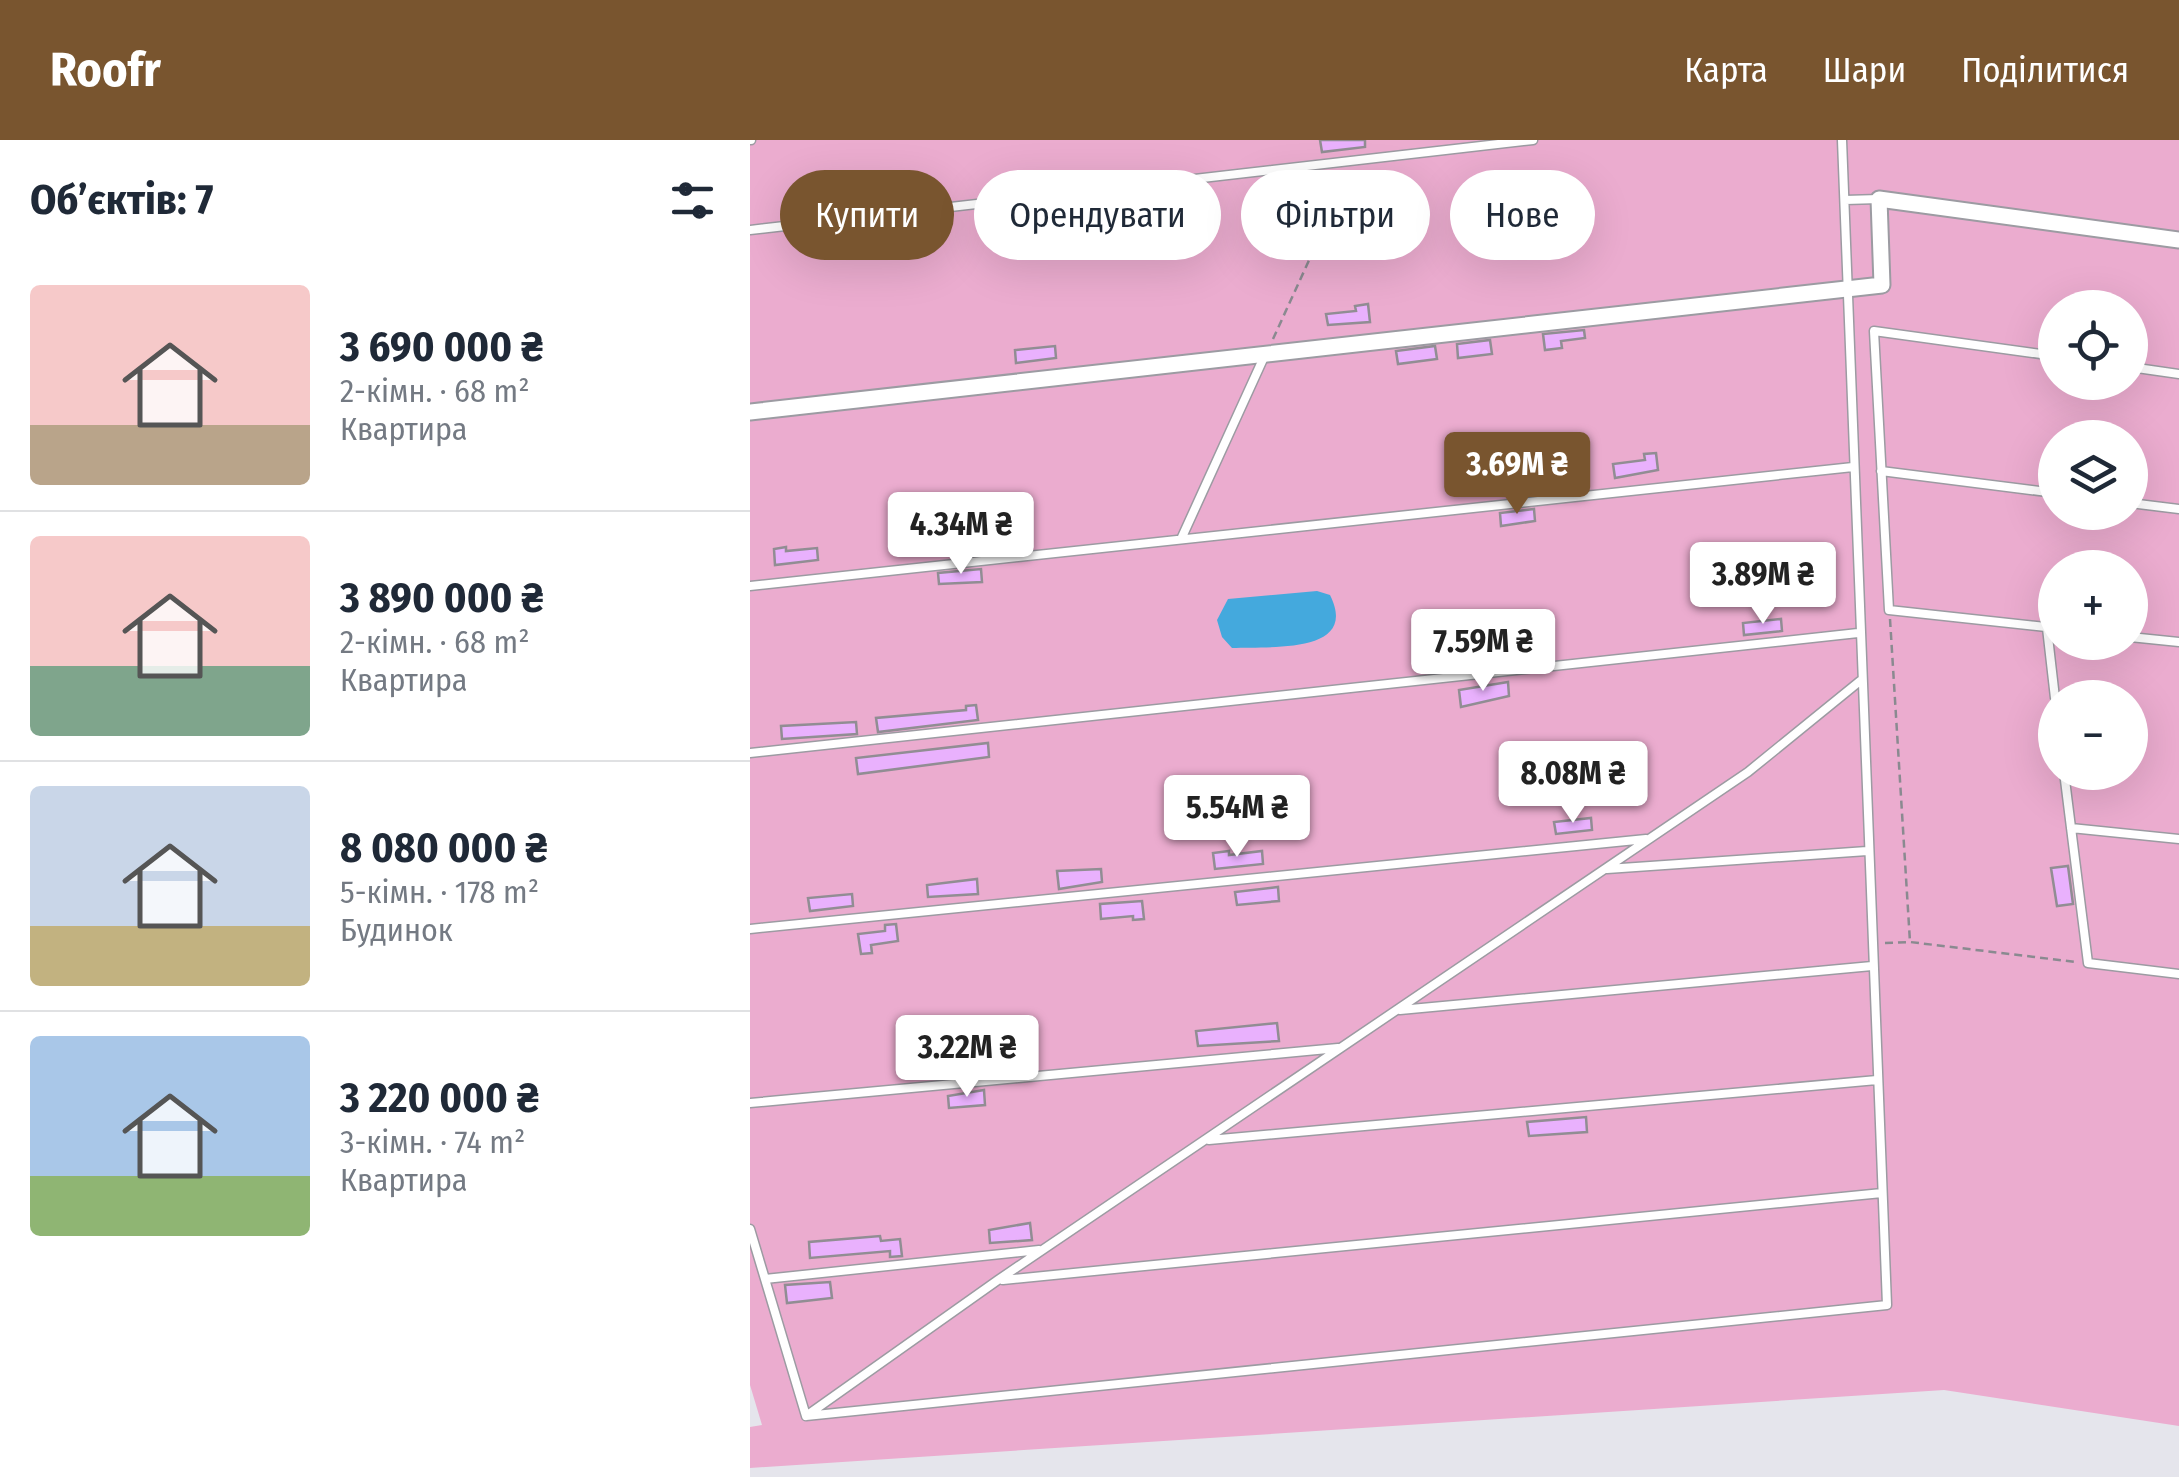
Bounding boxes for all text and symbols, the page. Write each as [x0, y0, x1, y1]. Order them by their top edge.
text: Roofr [50, 41, 161, 99]
text: Карта [1684, 49, 1768, 91]
text: Шари [1823, 49, 1906, 91]
text: Поділитися [1961, 49, 2129, 91]
chip: Купити [780, 170, 954, 260]
chip: Орендувати [974, 170, 1221, 260]
chip: Фільтри [1241, 170, 1430, 260]
chip: Нове [1450, 170, 1595, 260]
icon: filters [665, 173, 720, 228]
text: Об’єктів: 7 [30, 175, 213, 225]
map controls [2038, 290, 2148, 790]
button: locate [2038, 290, 2148, 400]
text: 3 690 000 ₴ [340, 322, 543, 372]
icon: home [110, 325, 230, 445]
text: 2-кімн. · 68 m² [340, 372, 530, 410]
text: Квартира [340, 410, 467, 448]
button: layers [2038, 420, 2148, 530]
pin: 3.69M ₴ [1425, 432, 1609, 517]
text: 3.69M ₴ [1466, 445, 1568, 483]
pin: 4.34M ₴ [869, 492, 1053, 577]
text: 4.34M ₴ [910, 505, 1012, 543]
pin: 3.89M ₴ [1671, 542, 1855, 627]
button: + [2038, 550, 2148, 660]
text: 3.89M ₴ [1712, 555, 1814, 593]
text: 3 890 000 ₴ [340, 573, 543, 623]
icon: home [110, 576, 230, 696]
pin: 7.59M ₴ [1391, 609, 1575, 694]
text: 7.59M ₴ [1433, 622, 1533, 660]
text: 2-кімн. · 68 m² [340, 623, 530, 661]
text: Квартира [340, 661, 467, 699]
button: − [2038, 680, 2148, 790]
pin: 8.08M ₴ [1481, 741, 1665, 826]
text: 8.08M ₴ [1521, 754, 1625, 792]
pin: 5.54M ₴ [1145, 775, 1329, 860]
text: 5.54M ₴ [1186, 788, 1288, 826]
text: 8 080 000 ₴ [340, 823, 547, 873]
icon: home [110, 826, 230, 946]
text: 5-кімн. · 178 m² [340, 873, 539, 911]
text: Будинок [340, 911, 453, 949]
pin: 3.22M ₴ [875, 1015, 1059, 1100]
text: 3.22M ₴ [918, 1028, 1016, 1066]
text: 3 220 000 ₴ [340, 1073, 539, 1123]
icon: home [110, 1076, 230, 1196]
text: 3-кімн. · 74 m² [340, 1123, 525, 1161]
text: Квартира [340, 1161, 467, 1199]

